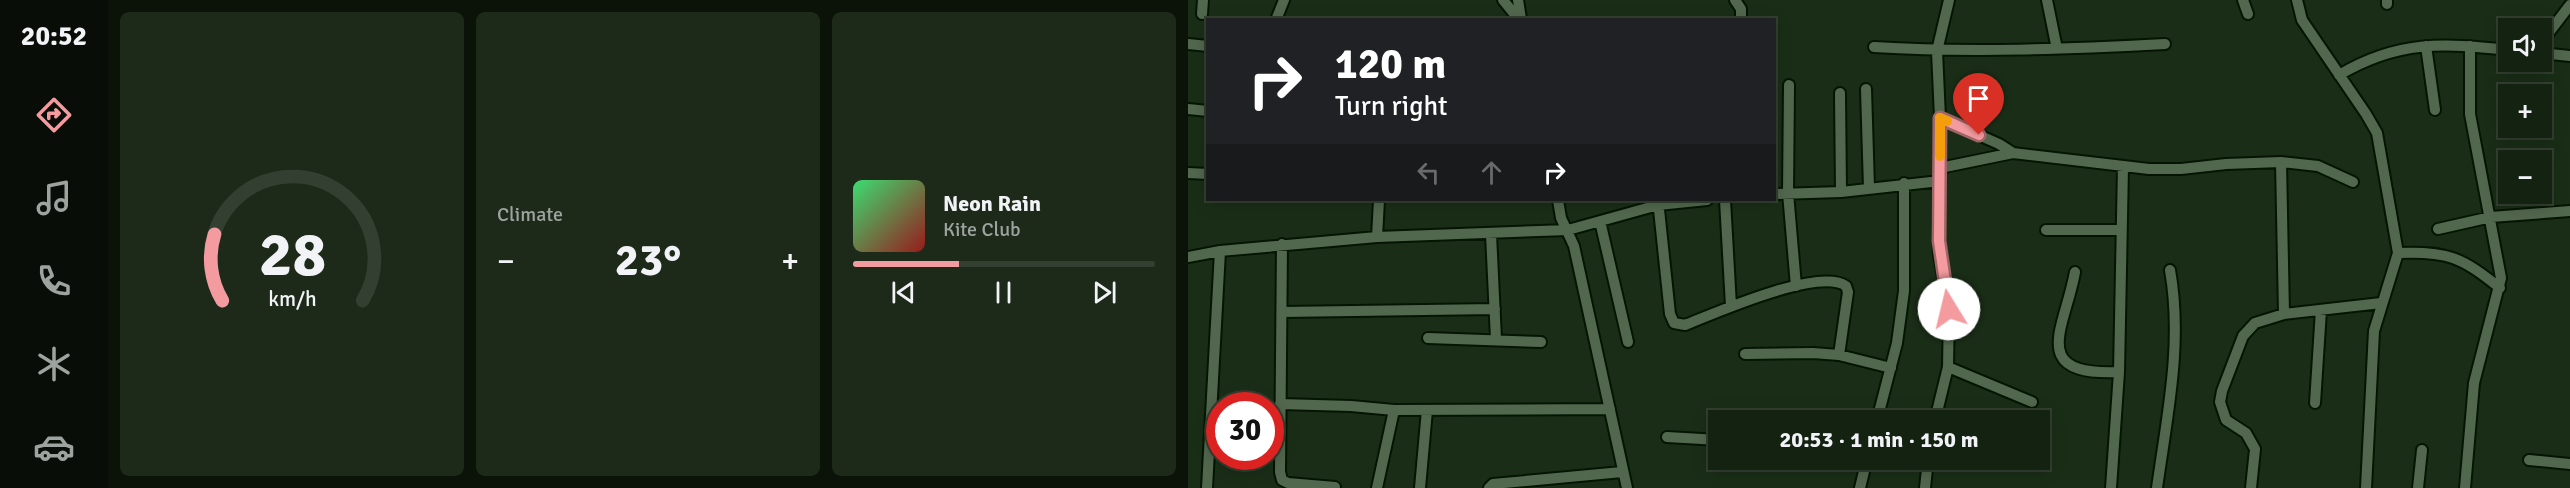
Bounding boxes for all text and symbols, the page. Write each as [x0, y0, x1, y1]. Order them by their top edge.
map controls [2498, 18, 2552, 204]
button: sound [2498, 18, 2552, 72]
text: 20:52 [21, 20, 87, 53]
text: 120 m [1335, 39, 1446, 90]
icon: right [1236, 42, 1314, 120]
pin [1953, 73, 2004, 135]
icon: arrive [1962, 82, 1995, 115]
button: + [2498, 84, 2552, 138]
text: Turn right [1335, 90, 1448, 123]
icon: directions [33, 94, 75, 136]
button: − [2498, 150, 2552, 204]
icon: left [1412, 156, 1445, 189]
icon: ahead [1475, 156, 1508, 189]
icon: right [1538, 156, 1571, 189]
icon: music [33, 177, 75, 219]
text: Neon Rain [943, 190, 1041, 217]
text: Climate [497, 202, 563, 227]
text: 28 [258, 216, 326, 293]
text: Kite Club [943, 217, 1021, 242]
text: 23° [615, 233, 681, 288]
text: − [497, 241, 515, 282]
text: + [781, 241, 799, 282]
icon: phone [33, 260, 75, 302]
icon: previous [887, 276, 920, 309]
icon: pause [987, 276, 1020, 309]
icon: next [1088, 276, 1121, 309]
position arrow [1917, 277, 1981, 341]
text: km/h [268, 286, 316, 312]
icon: climate [33, 343, 75, 385]
speed limit sign: 30 [1206, 392, 1284, 470]
icon: car [33, 426, 75, 468]
text: 20:53 · 1 min · 150 m [1779, 426, 1979, 453]

